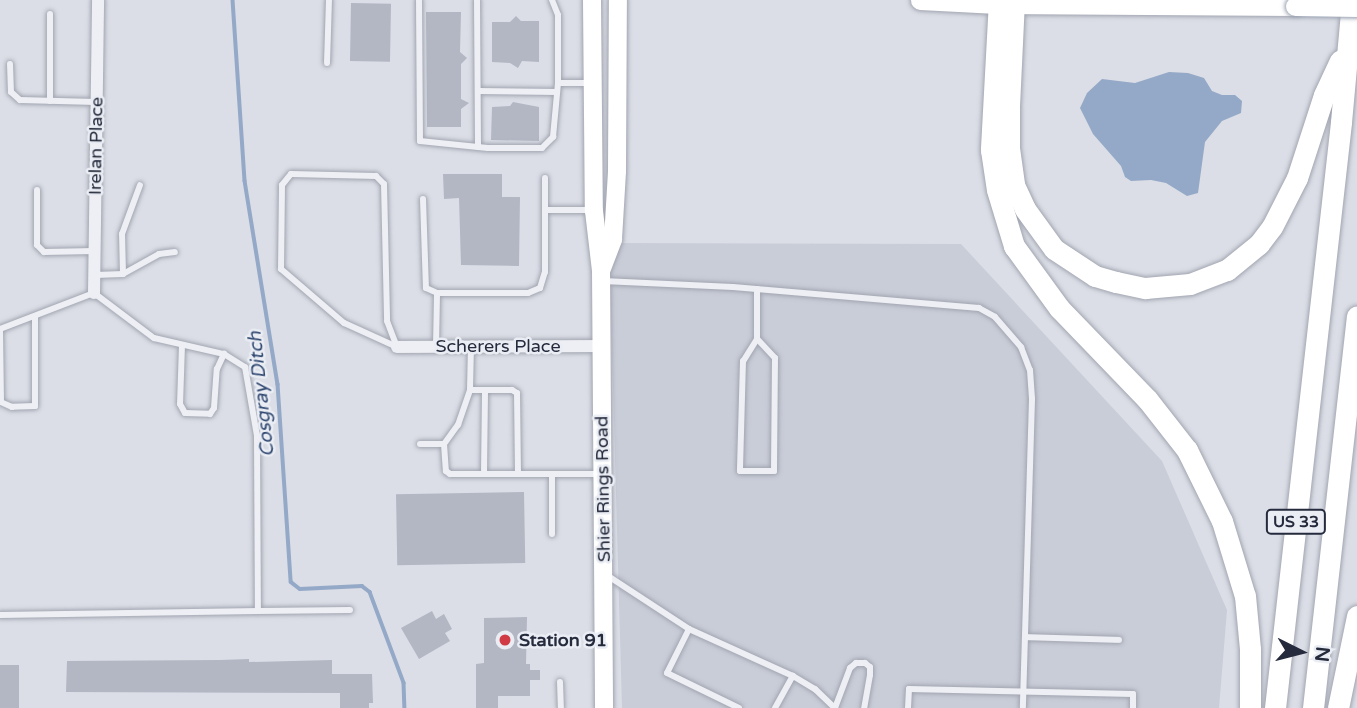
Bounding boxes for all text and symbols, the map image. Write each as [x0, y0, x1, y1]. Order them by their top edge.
street label: Irelan Place [84, 97, 108, 195]
water label: Cosgray Ditch [244, 330, 280, 458]
street label: Scherers Place [435, 335, 561, 357]
street label: Shier Rings Road [591, 416, 615, 562]
road number: US 33 [1264, 509, 1328, 534]
north arrow [1266, 617, 1336, 687]
place label: Station 91 [519, 629, 607, 651]
marker: Station 91 [497, 632, 513, 648]
text: N [1310, 645, 1334, 663]

